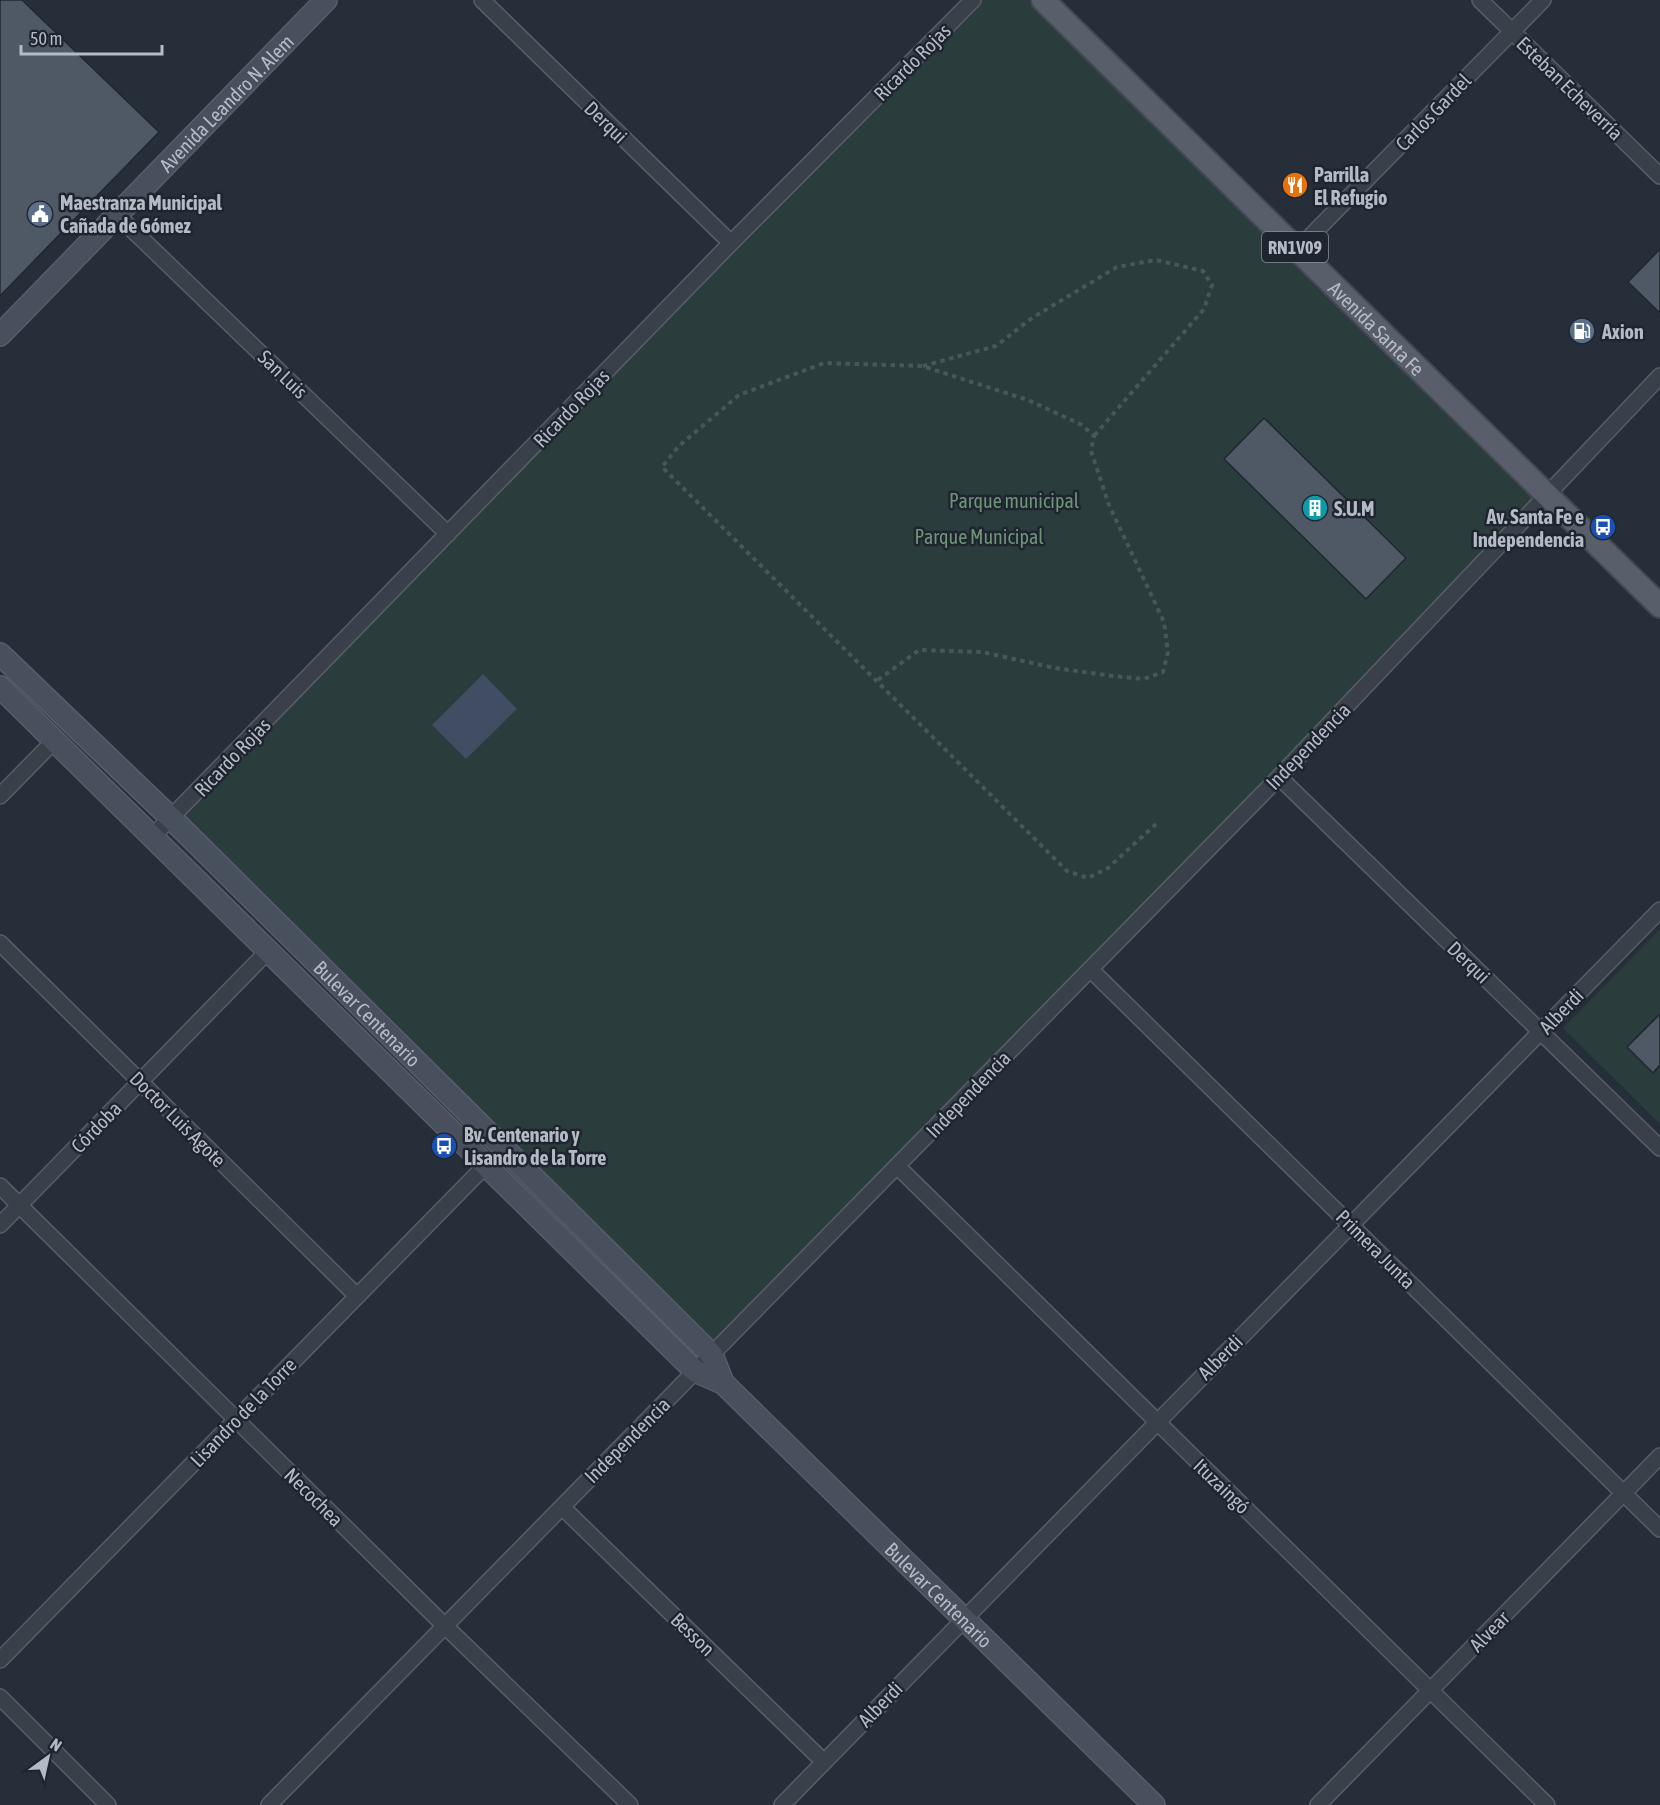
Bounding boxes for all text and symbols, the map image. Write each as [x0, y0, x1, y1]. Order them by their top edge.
scale bar [21, 18, 162, 56]
street label: Ricardo Rojas [869, 19, 955, 105]
text: 50 m [30, 28, 62, 49]
street label: Avenida Leandro N. Alem [154, 29, 298, 176]
street label: Esteban Echeverría [1512, 32, 1628, 144]
street label: Carlos Gardel [1391, 68, 1476, 155]
street label: Derqui [580, 96, 632, 148]
place label: Parrilla El Refugio [1314, 163, 1387, 209]
restaurant icon: Parrilla El Refugio [1280, 170, 1310, 200]
place label: Maestranza Municipal Cañada de Gómez [60, 191, 222, 237]
public building icon: Maestranza Municipal Cañada de Gómez [25, 199, 55, 229]
road number: RN1V09 [1262, 232, 1328, 262]
street label: Avenida Santa Fe [1324, 276, 1429, 380]
fuel station icon: Axion [1567, 316, 1597, 346]
place label: Axion [1601, 320, 1644, 343]
street label: San Luis [254, 345, 312, 403]
street label: Ricardo Rojas [528, 364, 614, 452]
park label: Parque municipal [949, 489, 1080, 512]
building icon: S.U.M [1300, 493, 1330, 523]
place label: S.U.M [1334, 497, 1374, 520]
place label: Av. Santa Fe e Independencia [1473, 505, 1584, 551]
bus stop icon: Av. Santa Fe e Independencia [1588, 512, 1618, 542]
park label: Parque Municipal [915, 525, 1044, 548]
street label: Independencia [1261, 698, 1355, 794]
street label: Ricardo Rojas [189, 713, 275, 801]
street label: Derqui [1443, 936, 1495, 988]
street label: Bulevar Centenario [310, 956, 426, 1071]
street label: Alberdi [1534, 984, 1588, 1038]
street label: Independencia [921, 1046, 1015, 1142]
street label: Doctor Luis Agote [126, 1067, 230, 1171]
street label: Córdoba [66, 1097, 126, 1157]
place label: Bv. Centenario y Lisandro de la Torre [464, 1123, 606, 1169]
bus stop icon: Bv. Centenario y Lisandro de la Torre [429, 1131, 459, 1161]
street label: Primera Junta [1332, 1205, 1420, 1293]
street label: Alberdi [1193, 1330, 1247, 1384]
street label: Lisandro de la Torre [185, 1353, 301, 1471]
street label: Independencia [580, 1393, 674, 1487]
street label: Ituzaingó [1189, 1454, 1255, 1518]
street label: Necochea [280, 1463, 348, 1531]
street label: Bulevar Centenario [881, 1537, 997, 1652]
street label: Alvear [1464, 1605, 1514, 1656]
street label: Besson [666, 1608, 720, 1660]
street label: Alberdi [853, 1677, 907, 1731]
north arrow [18, 1727, 78, 1787]
text: N [47, 1734, 65, 1755]

